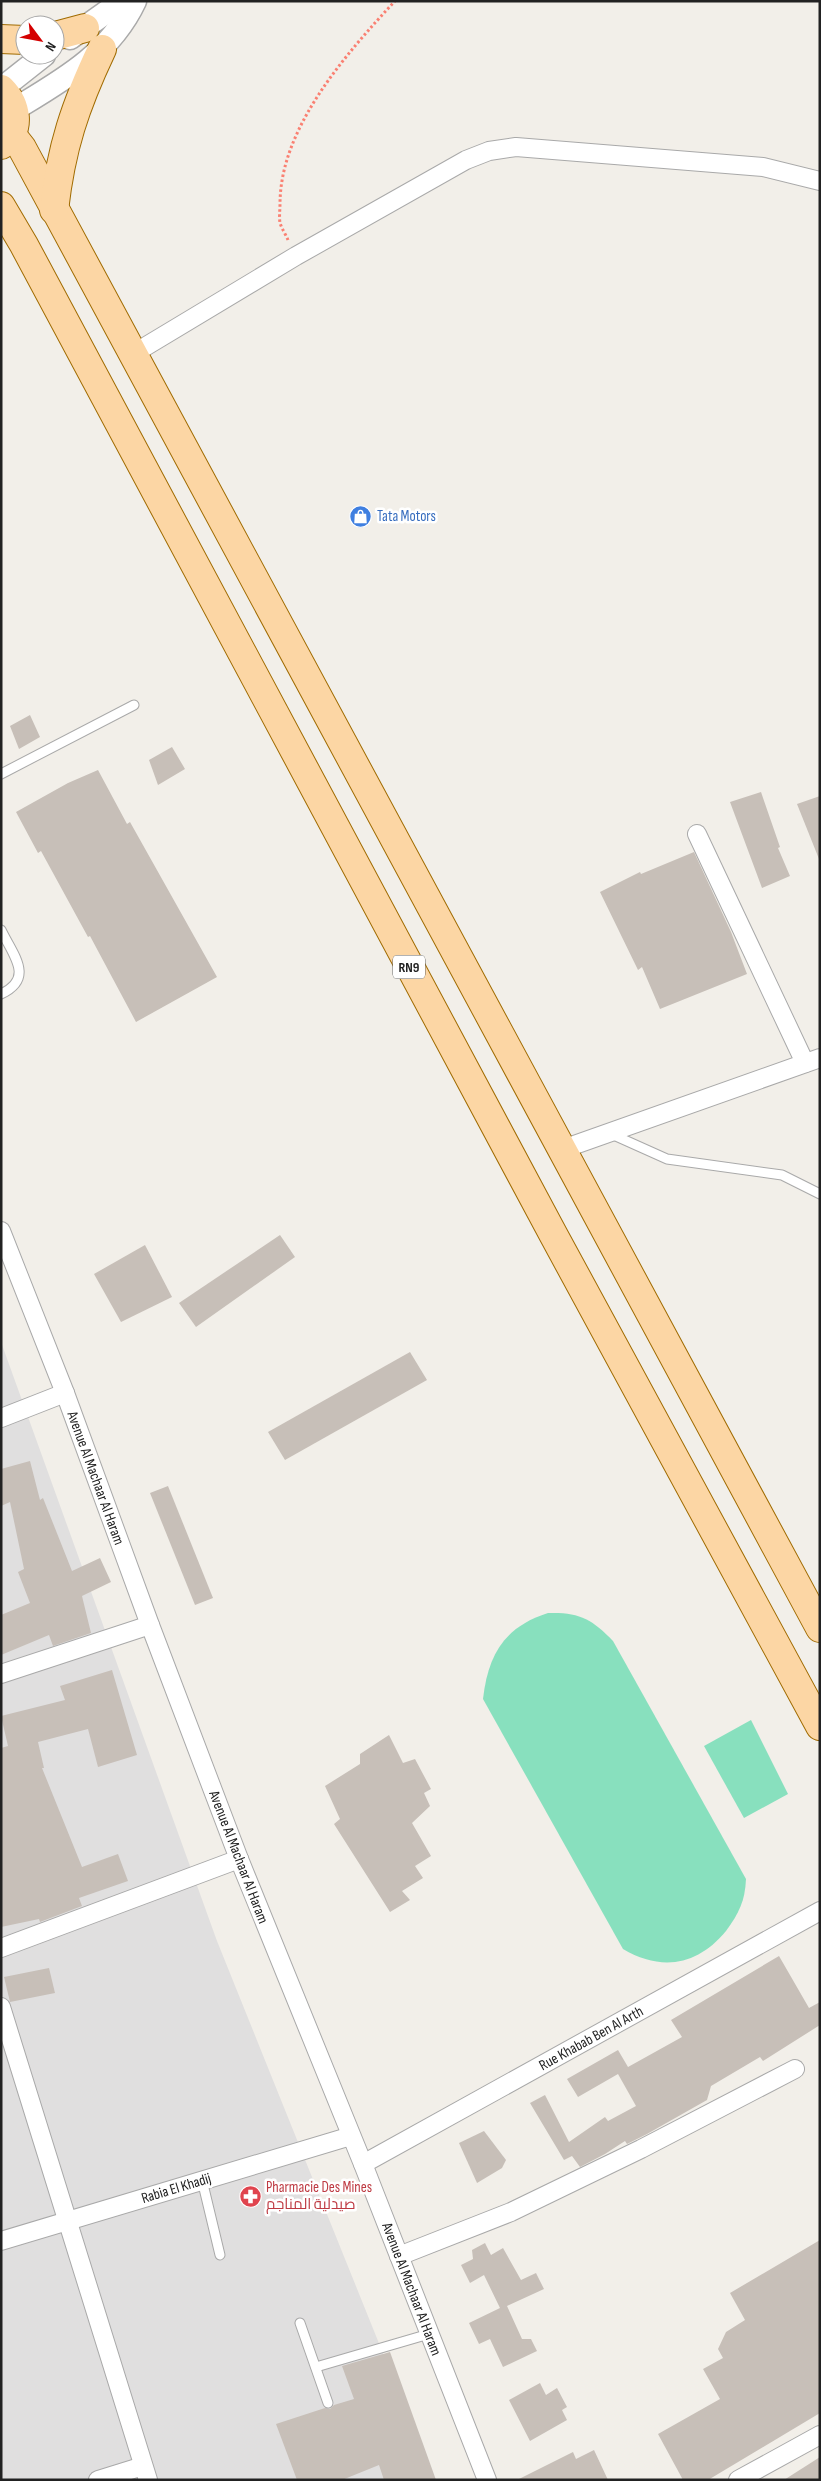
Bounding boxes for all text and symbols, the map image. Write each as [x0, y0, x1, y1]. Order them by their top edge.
north arrow [15, 15, 65, 65]
text: N [41, 39, 60, 54]
shop icon: Tata Motors [349, 504, 373, 528]
place label: Tata Motors [377, 507, 436, 526]
road number: RN9 [393, 956, 425, 979]
street label: Avenue Al Machaar Al Haram [62, 1408, 129, 1548]
street label: Avenue Al Machaar Al Haram [204, 1787, 273, 1926]
street label: Rue Khabab Ben Al Arth [536, 2002, 647, 2075]
street label: Rabia El Khadij [139, 2169, 214, 2208]
place label: Pharmacie Des Mines صيدلية المناجم [266, 2178, 372, 2214]
pharmacy icon: Pharmacie Des Mines صيدلية المناجم [238, 2184, 262, 2208]
street label: Avenue Al Machaar Al Haram [377, 2219, 446, 2358]

